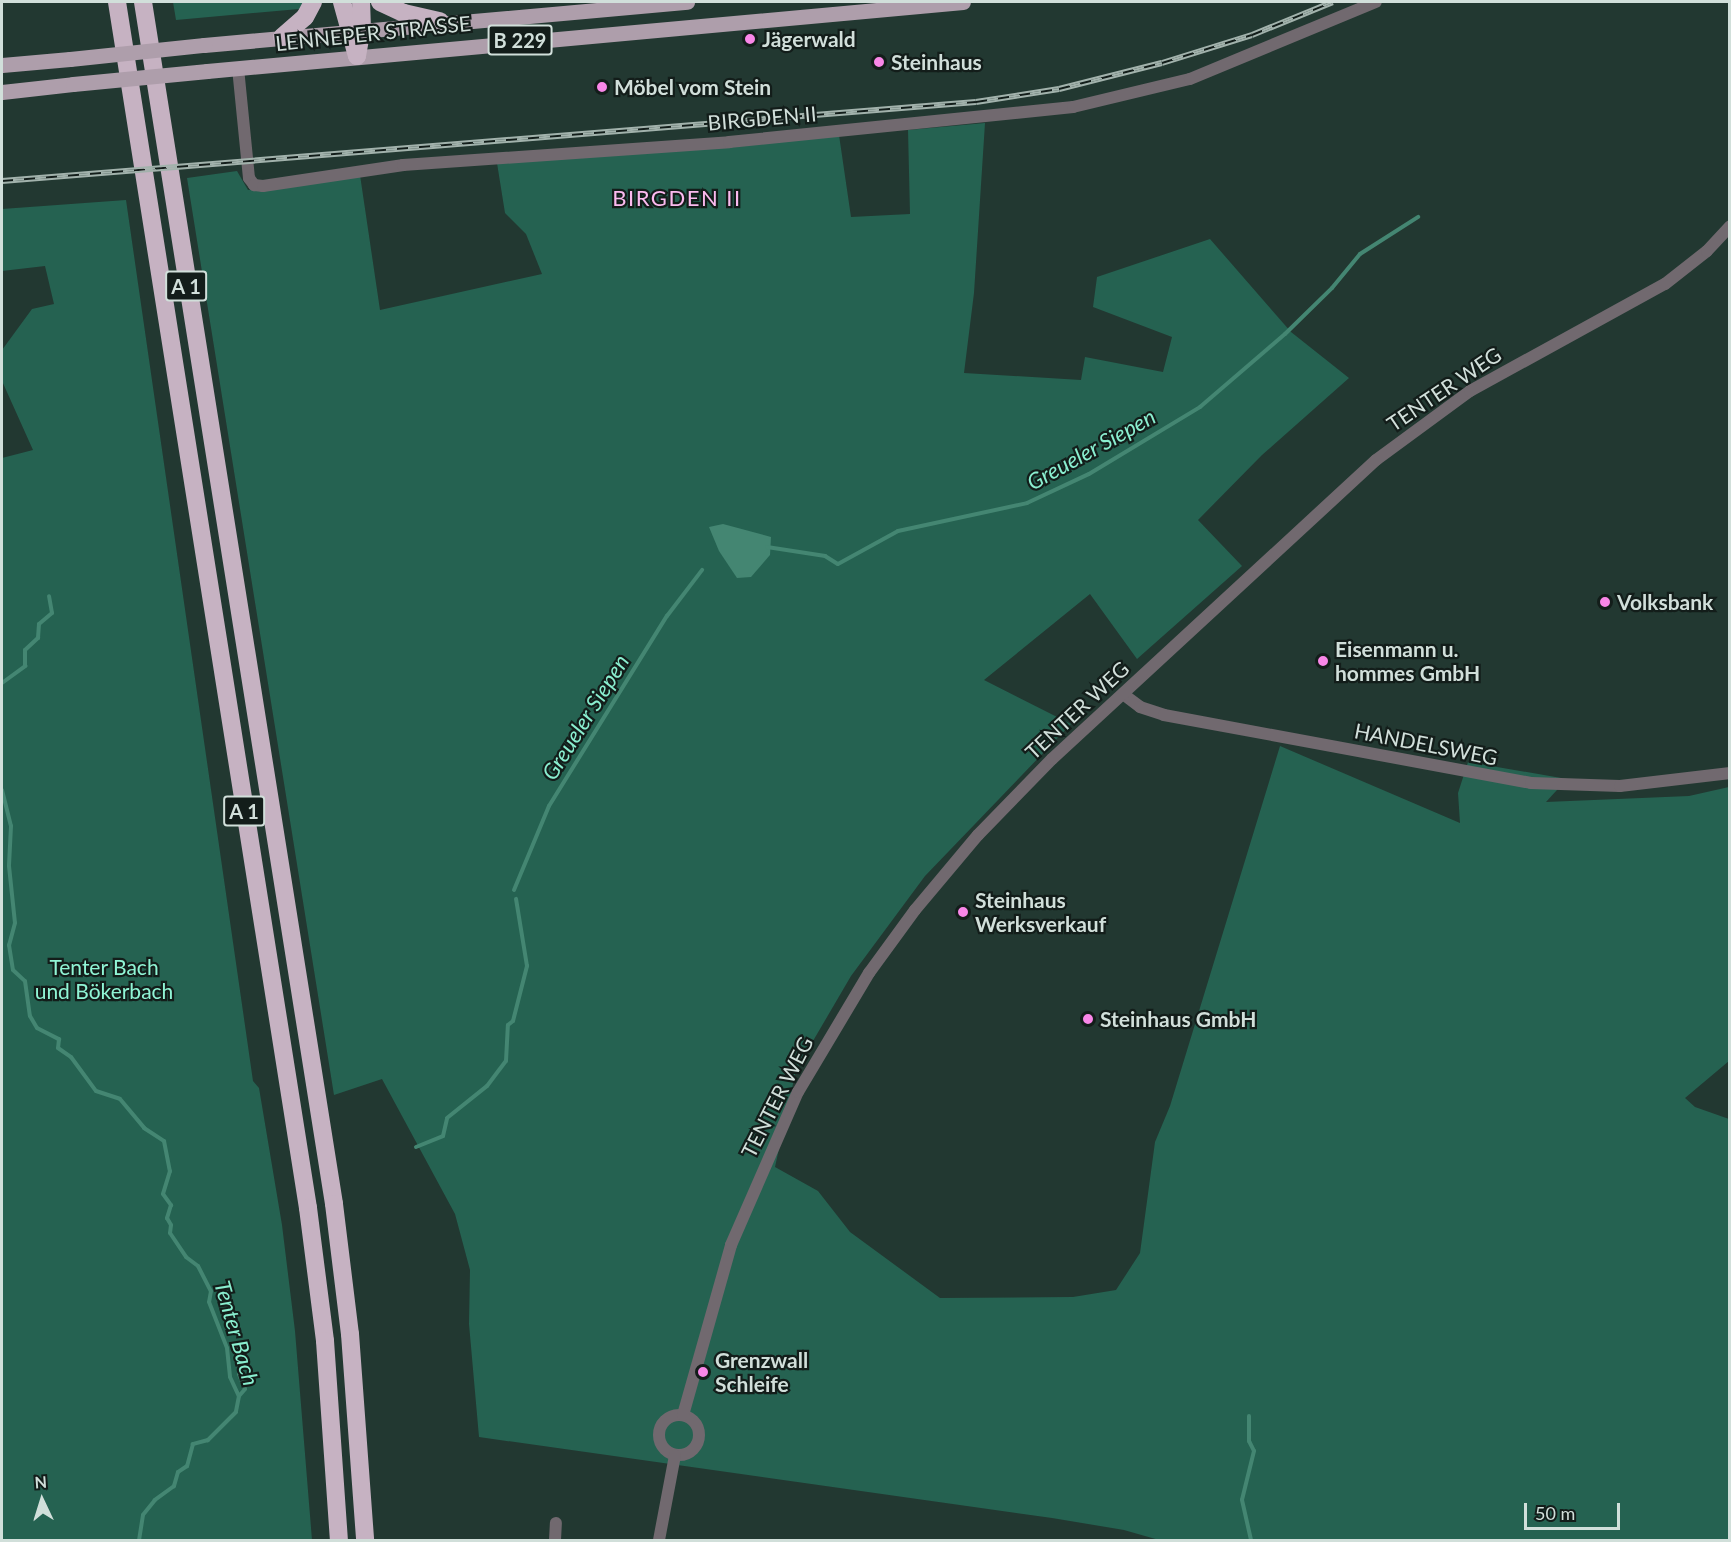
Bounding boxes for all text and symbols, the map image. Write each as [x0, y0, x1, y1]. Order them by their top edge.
street label: LENNEPER STRASSE [274, 10, 472, 56]
road number: B 229 [487, 23, 553, 57]
place label: Jägerwald [762, 26, 856, 52]
marker: Jägerwald [743, 32, 757, 46]
place label: Steinhaus [891, 49, 982, 75]
marker: Steinhaus [872, 55, 886, 69]
place label: Möbel vom Stein [614, 74, 772, 100]
marker: Möbel vom Stein [595, 80, 609, 94]
street label: BIRGDEN II [707, 101, 817, 135]
district label: BIRGDEN II [612, 185, 742, 211]
road number: A 1 [164, 269, 208, 303]
street label: TENTER WEG [1382, 342, 1506, 436]
water label: Greueler Siepen [1022, 403, 1160, 495]
place label: Volksbank [1617, 589, 1713, 615]
marker: Volksbank [1598, 595, 1612, 609]
place label: Eisenmann u. hommes GmbH [1335, 636, 1480, 686]
water label: Greueler Siepen [536, 649, 634, 785]
marker: Eisenmann u. hommes GmbH [1316, 654, 1330, 668]
street label: TENTER WEG [1020, 656, 1134, 764]
street label: HANDELSWEG [1352, 718, 1500, 770]
road number: A 1 [222, 794, 266, 828]
place label: Steinhaus Werksverkauf [975, 887, 1106, 937]
marker: Steinhaus Werksverkauf [956, 905, 970, 919]
park label: Tenter Bach und Bökerbach [35, 954, 173, 1004]
place label: Steinhaus GmbH [1100, 1006, 1256, 1032]
marker: Steinhaus GmbH [1081, 1012, 1095, 1026]
street label: TENTER WEG [736, 1032, 818, 1162]
water label: Tenter Bach [209, 1277, 265, 1389]
place label: Grenzwall Schleife [715, 1347, 808, 1397]
marker: Grenzwall Schleife [696, 1365, 710, 1379]
north arrow [12, 1470, 72, 1530]
text: N [34, 1472, 48, 1491]
scale bar [1527, 1491, 1623, 1529]
text: 50 m [1535, 1502, 1575, 1524]

